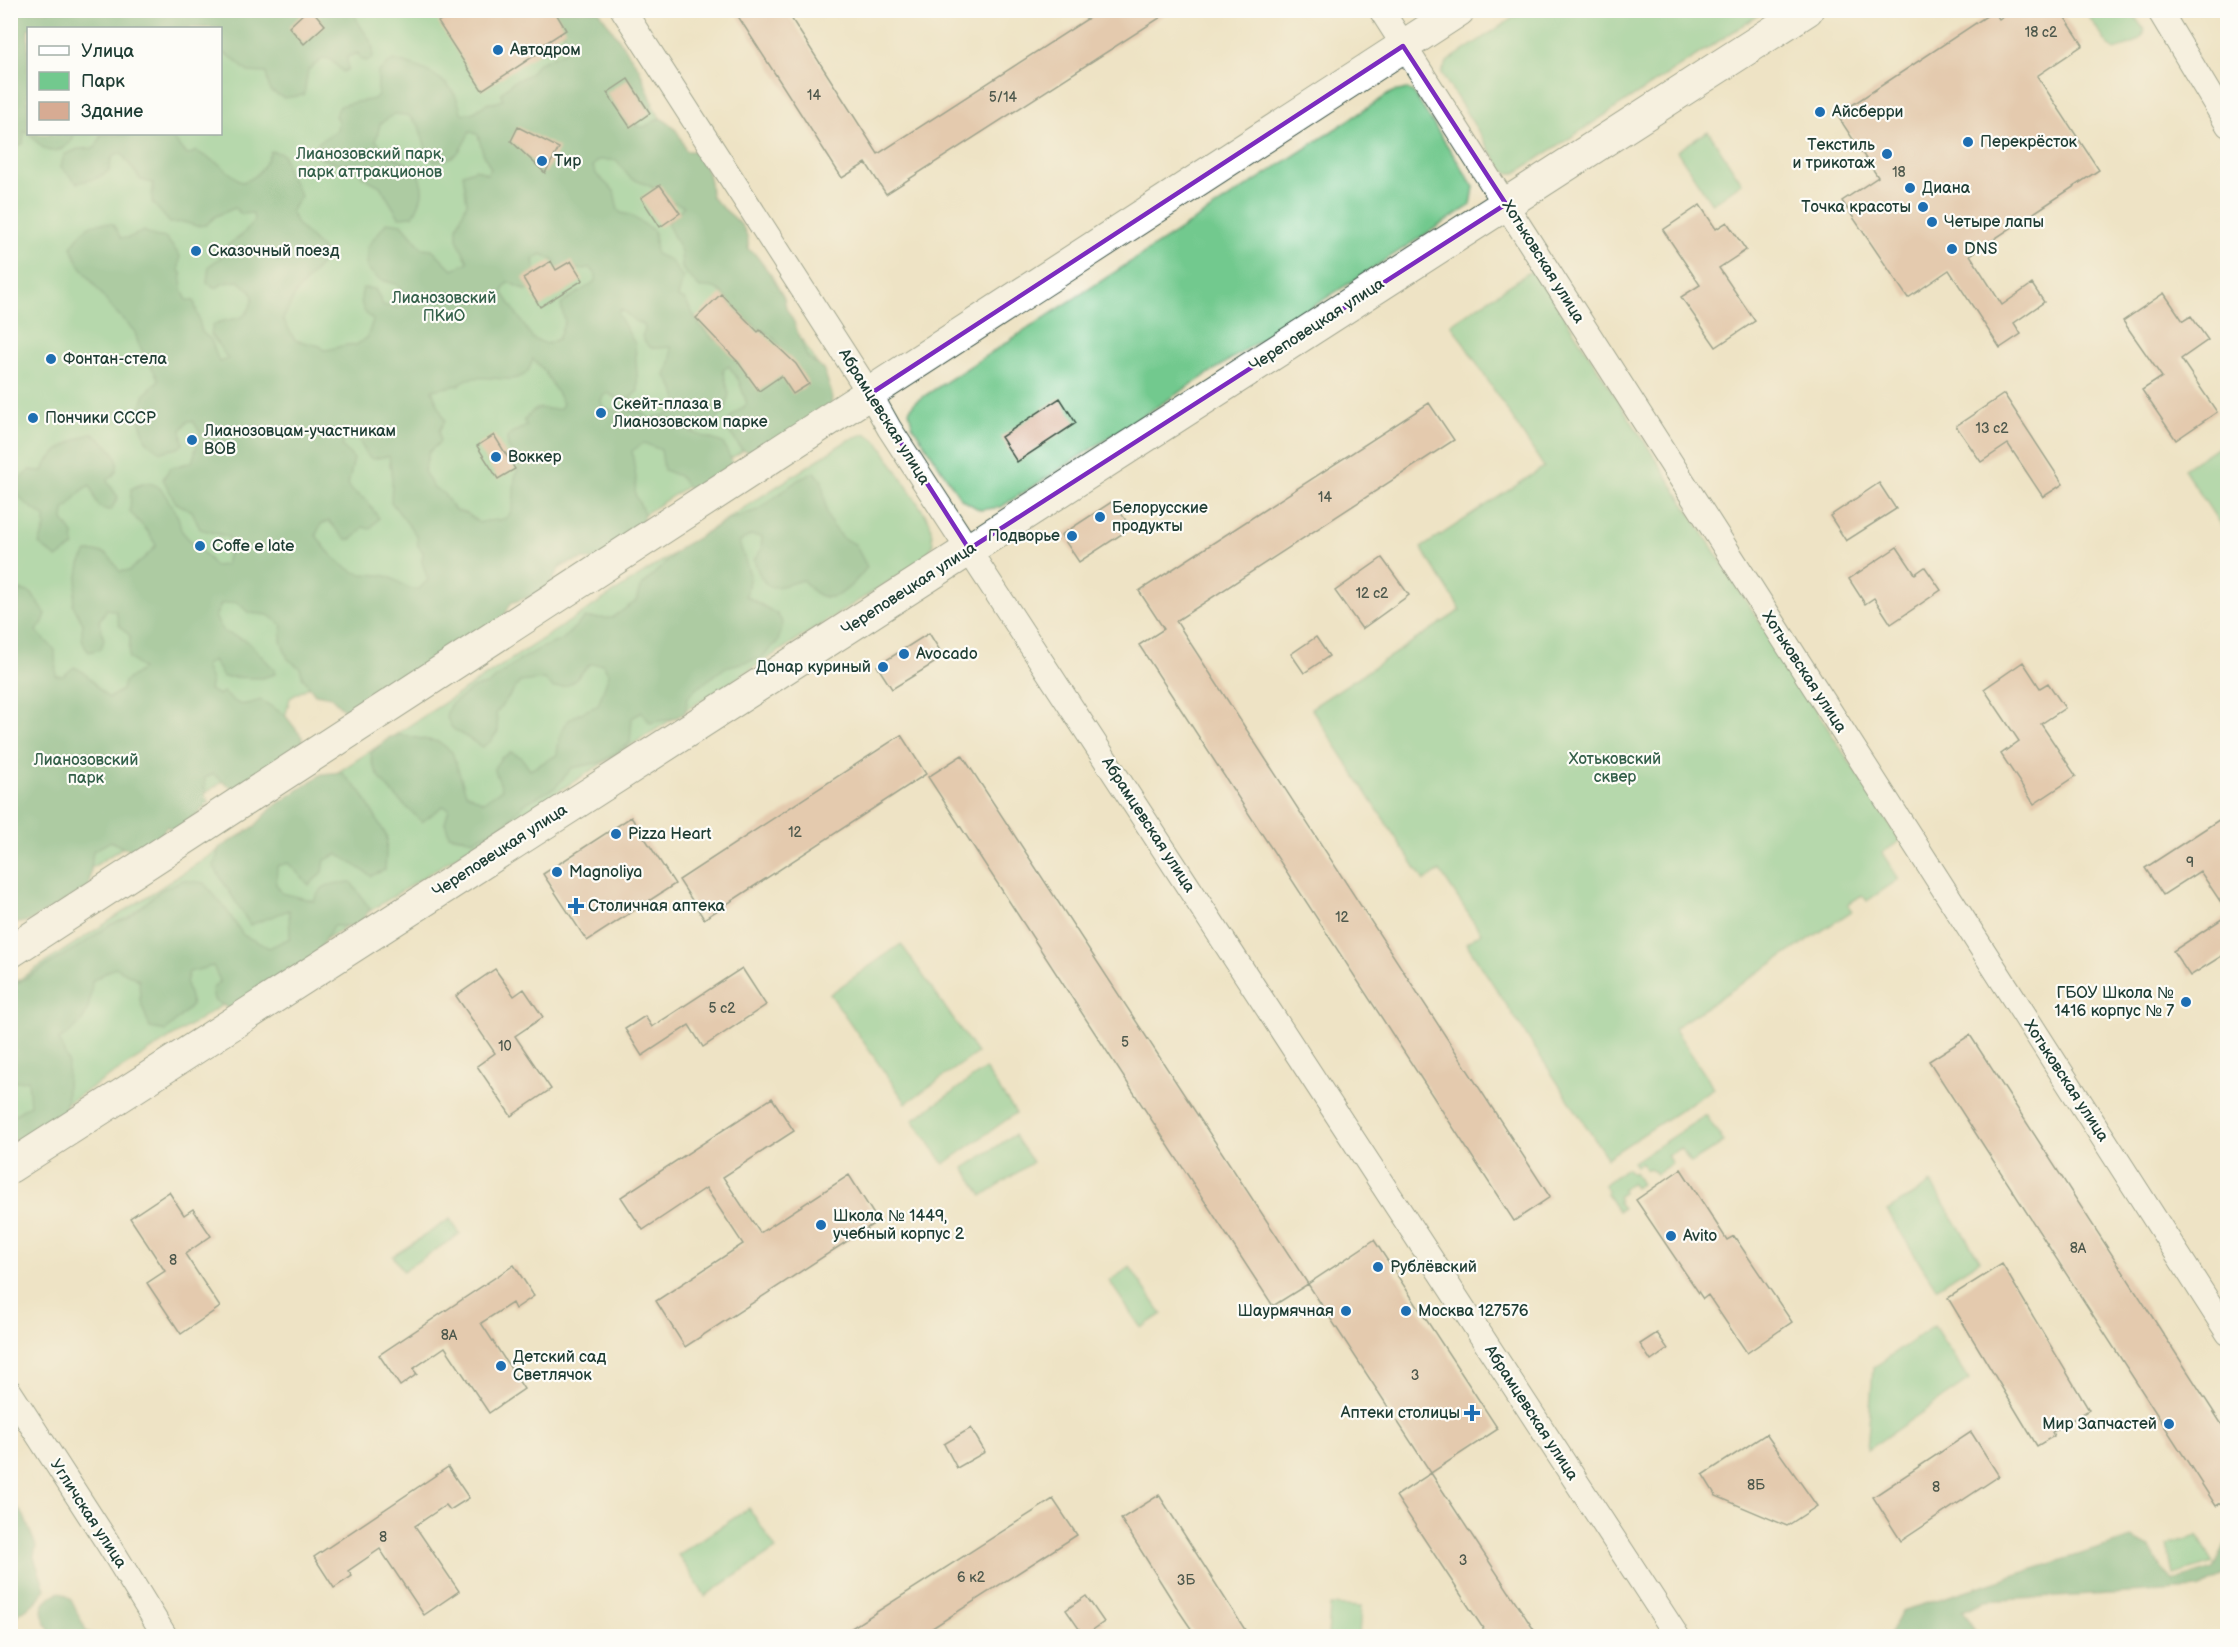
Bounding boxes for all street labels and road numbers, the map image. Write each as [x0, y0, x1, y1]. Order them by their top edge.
street label: Хотьковская улица [1498, 197, 1589, 327]
street label: Череповецкая улица [1246, 274, 1388, 376]
street label: Абрамцевская улица [834, 344, 934, 489]
street label: Череповецкая улица [838, 538, 980, 640]
street label: Хотьковская улица [1758, 608, 1851, 737]
street label: Абрамцевская улица [1097, 753, 1199, 897]
street label: Череповецкая улица [429, 800, 571, 902]
street label: Хотьковская улица [2020, 1017, 2113, 1146]
street label: Абрамцевская улица [1480, 1341, 1582, 1485]
street label: Угличская улица [46, 1456, 131, 1572]

